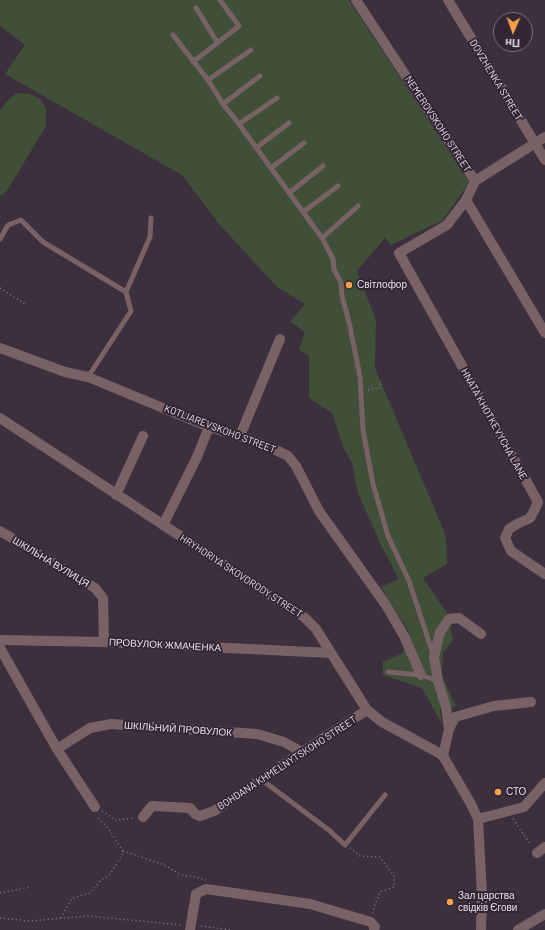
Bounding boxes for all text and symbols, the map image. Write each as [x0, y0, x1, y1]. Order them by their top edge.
north arrow [493, 12, 533, 52]
street label: DOVZHENKA STREET [467, 37, 525, 123]
text: Пн [505, 37, 520, 50]
street label: NEMEROVSKOHO STREET [402, 74, 474, 174]
place label: Світлофор [357, 279, 407, 291]
marker: Світлофор [344, 280, 354, 290]
street label: HNATA KHOTKEVYCHA LANE [458, 366, 530, 482]
street label: KOTLIAREVSKOHO STREET [163, 402, 277, 456]
street label: HRYHORIYA SKOVORODY STREET [177, 532, 305, 620]
street label: ШКІЛЬНА ВУЛИЦЯ [10, 534, 92, 590]
street label: ПРОВУЛОК ЖМАЧЕНКА [109, 636, 221, 654]
street label: BOHDANA KHMELNYTSKOHO STREET [215, 713, 359, 813]
street label: ШКІЛЬНИЙ ПРОВУЛОК [123, 719, 233, 739]
place label: СТО [506, 786, 526, 798]
marker: СТО [493, 787, 503, 797]
place label: Зал царства свідків Єгови [458, 890, 517, 914]
marker: Зал царства свідків Єгови [445, 897, 455, 907]

